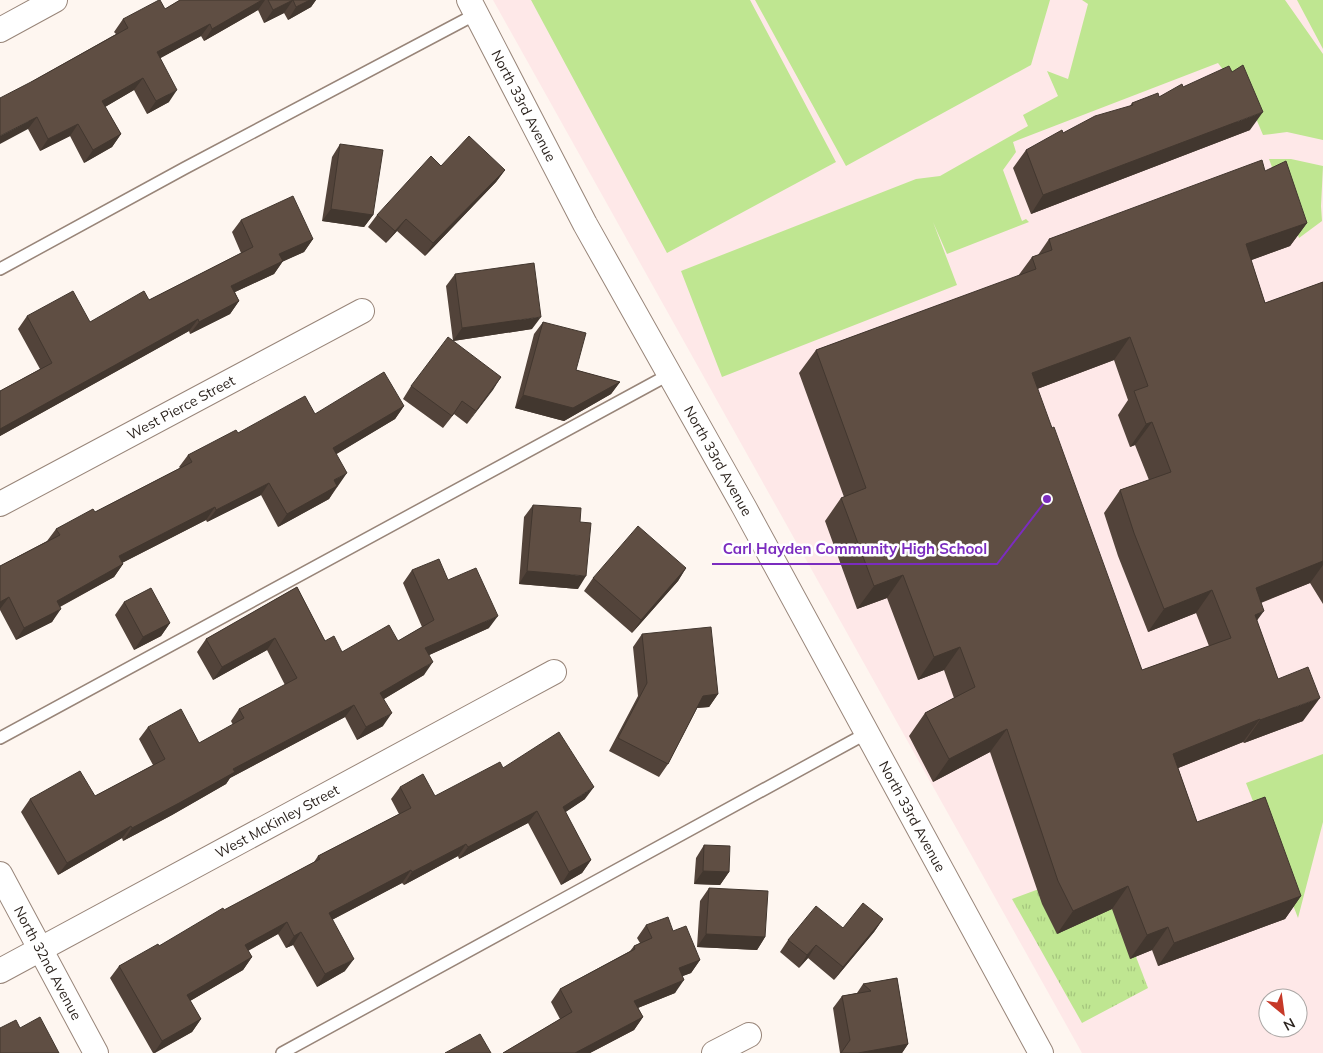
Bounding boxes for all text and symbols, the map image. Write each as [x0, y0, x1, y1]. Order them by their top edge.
street label: North 33rd Avenue [487, 47, 560, 165]
street label: West Pierce Street [124, 371, 238, 444]
street label: North 33rd Avenue [680, 403, 756, 519]
callout: Carl Hayden Community High School [712, 534, 997, 564]
text: Carl Hayden Community High School [723, 539, 987, 558]
street label: North 33rd Avenue [875, 758, 950, 875]
street label: West McKinley Street [212, 781, 342, 862]
street label: North 32nd Avenue [10, 903, 86, 1023]
north arrow [1258, 988, 1308, 1038]
text: N [1280, 1014, 1298, 1035]

